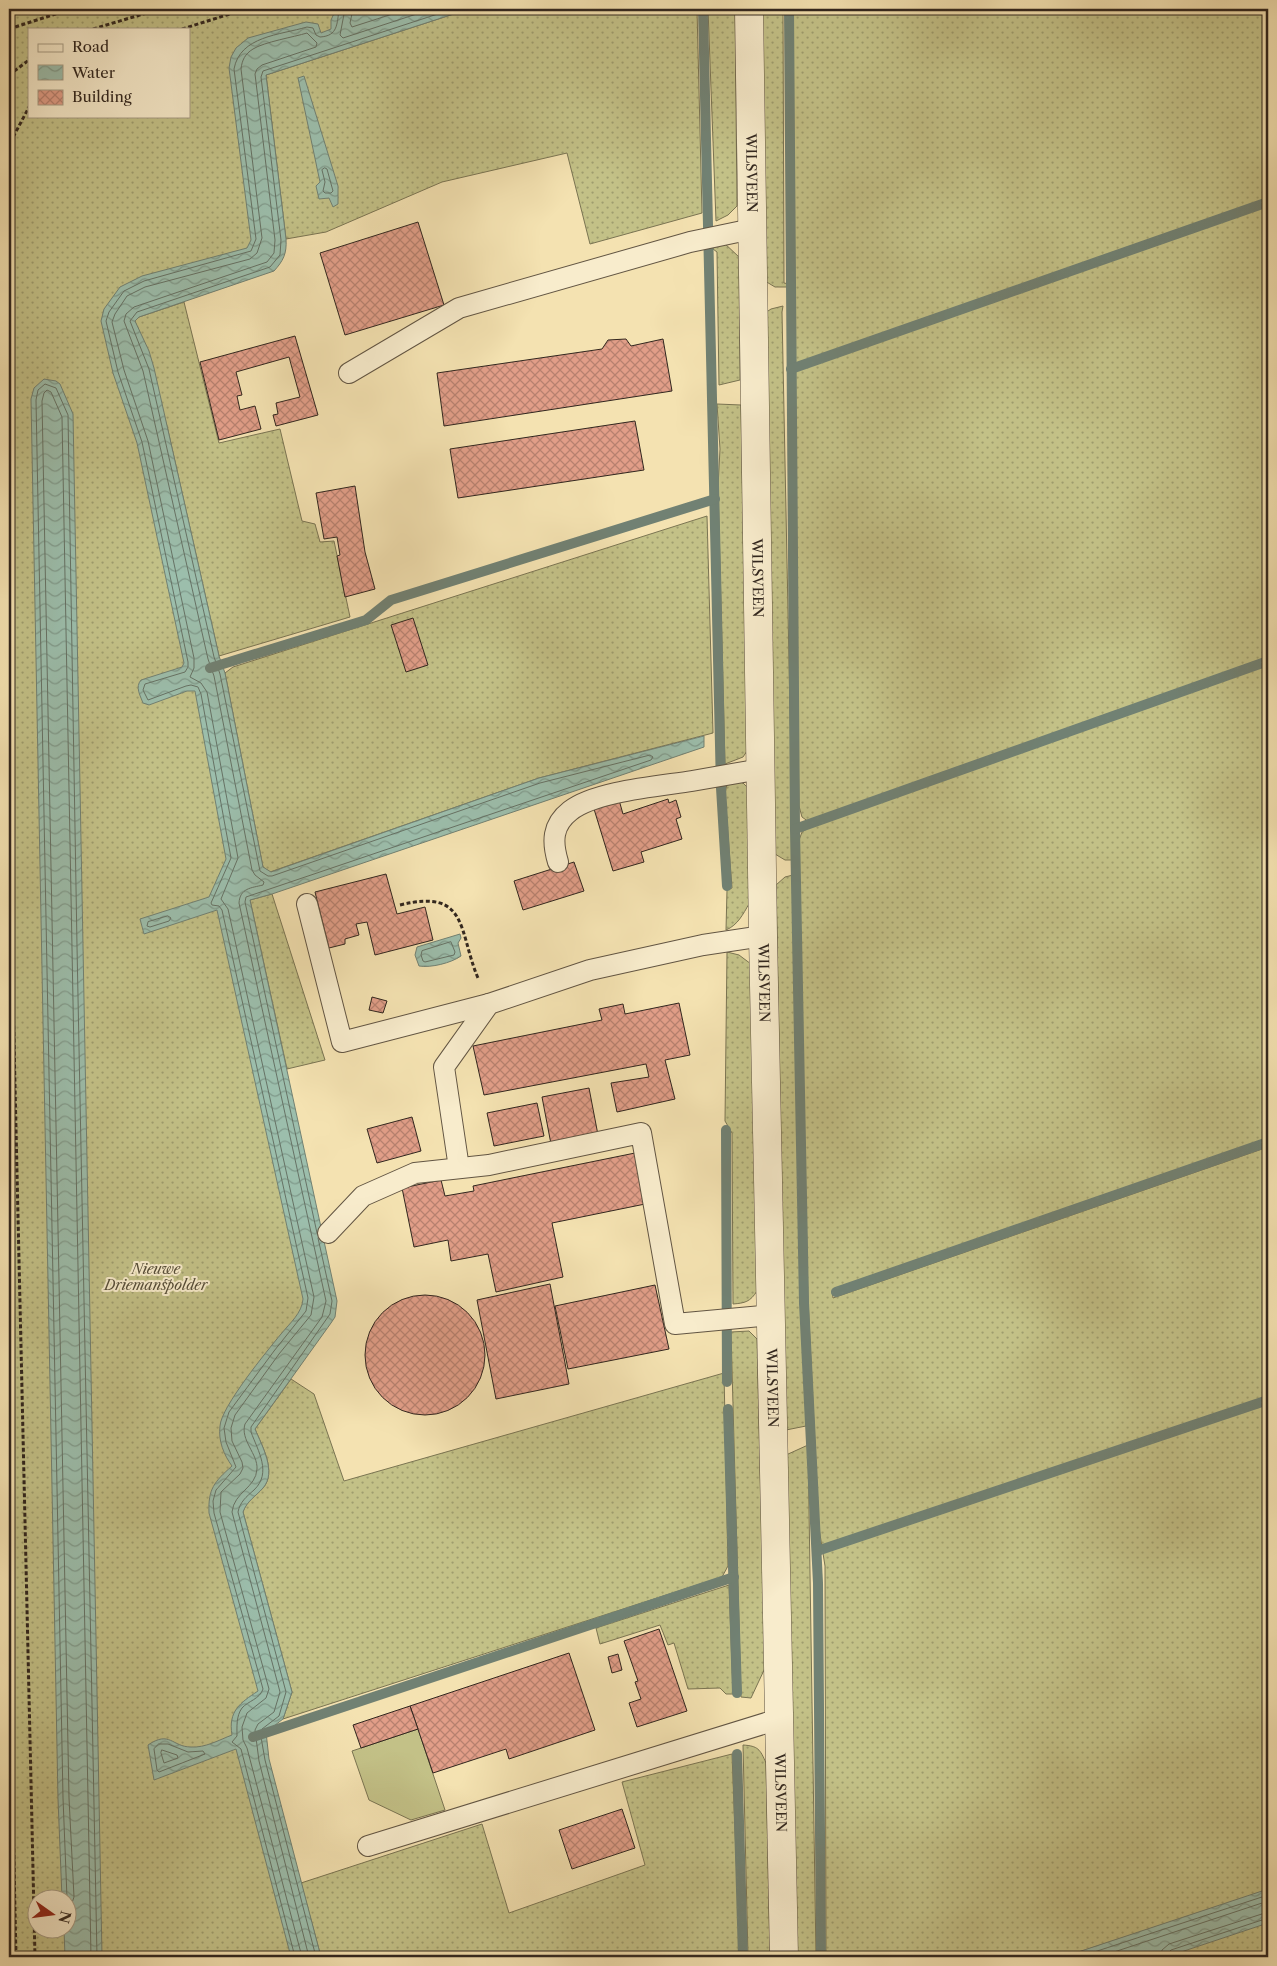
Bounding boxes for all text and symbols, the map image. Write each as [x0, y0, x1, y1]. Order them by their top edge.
legend [28, 28, 190, 118]
text: Road [72, 37, 109, 56]
text: Water [71, 63, 116, 82]
text: Building [72, 87, 132, 106]
street label: WILSVEEN [742, 132, 761, 213]
street label: WILSVEEN [748, 537, 767, 618]
street label: WILSVEEN [754, 942, 774, 1023]
park label: Nieuwe Driemanspolder [103, 1260, 209, 1294]
street label: WILSVEEN [762, 1347, 782, 1428]
street label: WILSVEEN [771, 1752, 790, 1833]
north arrow [28, 1888, 78, 1938]
text: N [54, 1909, 75, 1925]

